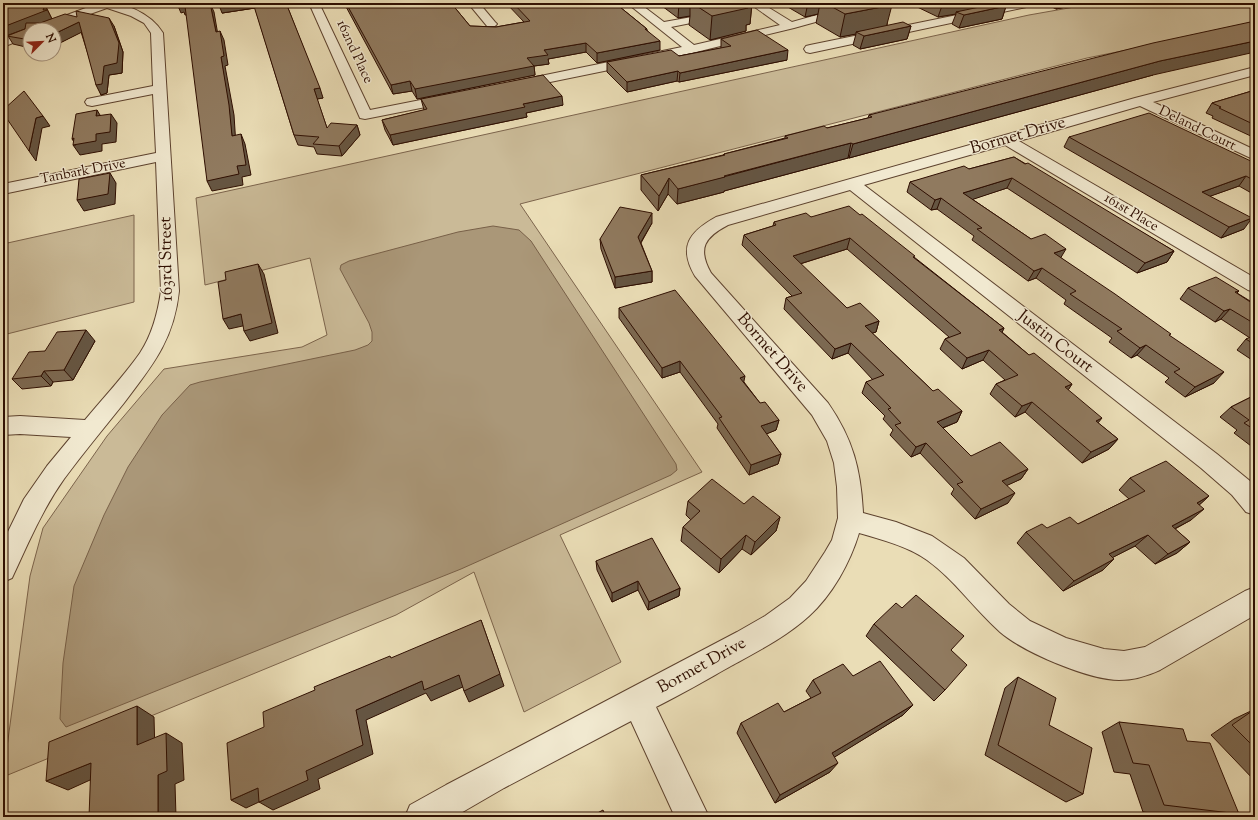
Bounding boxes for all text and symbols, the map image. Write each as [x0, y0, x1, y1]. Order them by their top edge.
street label: 162nd Place [331, 17, 377, 87]
north arrow [22, 22, 62, 62]
text: N [41, 30, 59, 46]
street label: Deland Court [1155, 102, 1239, 156]
street label: Bormet Drive [967, 111, 1069, 161]
street label: Tanbark Drive [39, 154, 127, 190]
street label: 161st Place [1100, 189, 1162, 237]
street label: 163rd Street [154, 216, 180, 301]
street label: Justin Court [1011, 304, 1098, 379]
street label: Bormet Drive [731, 308, 813, 398]
street label: Bormet Drive [653, 632, 751, 700]

